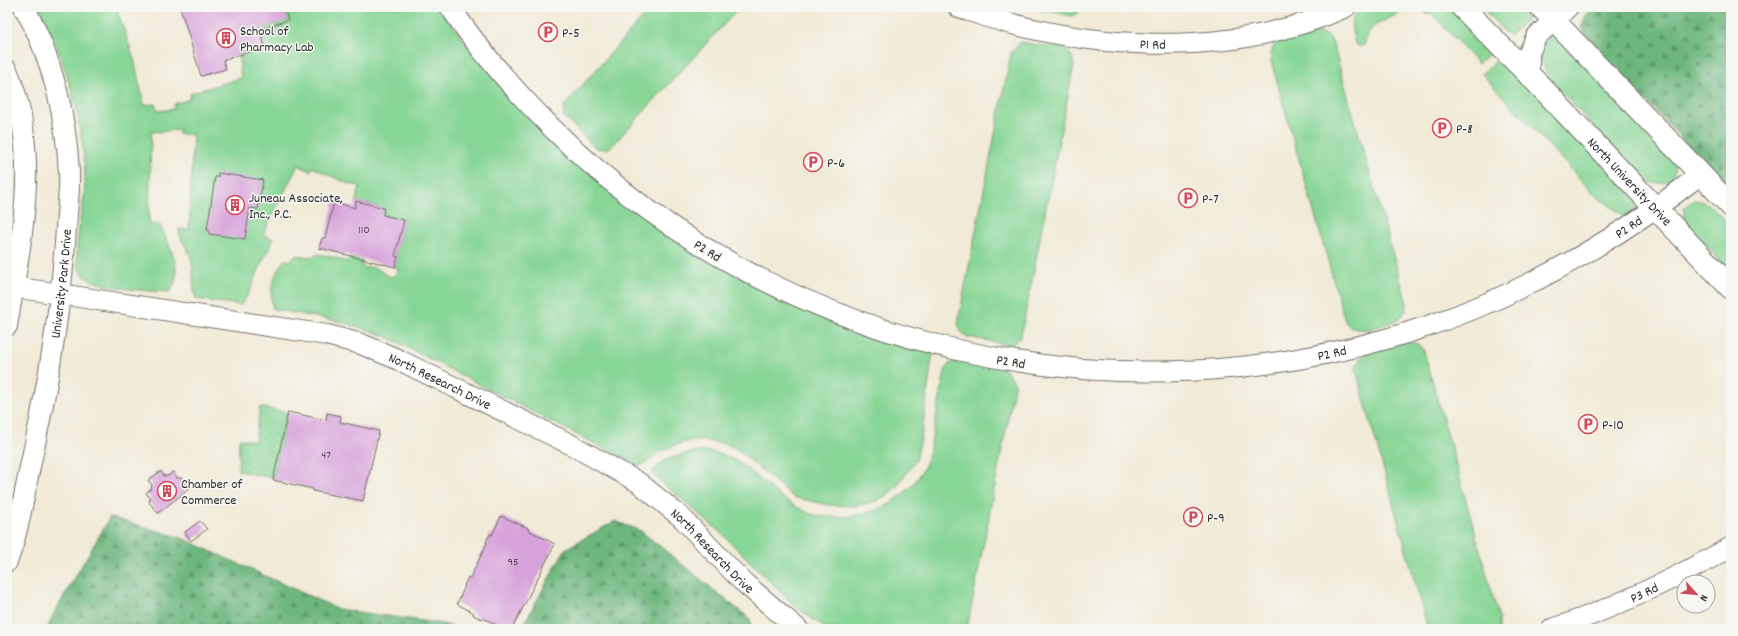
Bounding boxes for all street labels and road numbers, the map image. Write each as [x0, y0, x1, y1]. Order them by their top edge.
street label: P1 Rd [1139, 35, 1166, 56]
street label: North University Drive [1582, 134, 1676, 231]
street label: P2 Rd [1612, 212, 1647, 245]
street label: University Park Drive [46, 228, 78, 340]
street label: P2 Rd [689, 236, 725, 268]
street label: P2 Rd [1316, 341, 1349, 367]
street label: North Research Drive [385, 349, 494, 416]
street label: P2 Rd [995, 351, 1027, 375]
street label: North Research Drive [665, 504, 758, 599]
street label: P3 Rd [1627, 579, 1662, 609]

